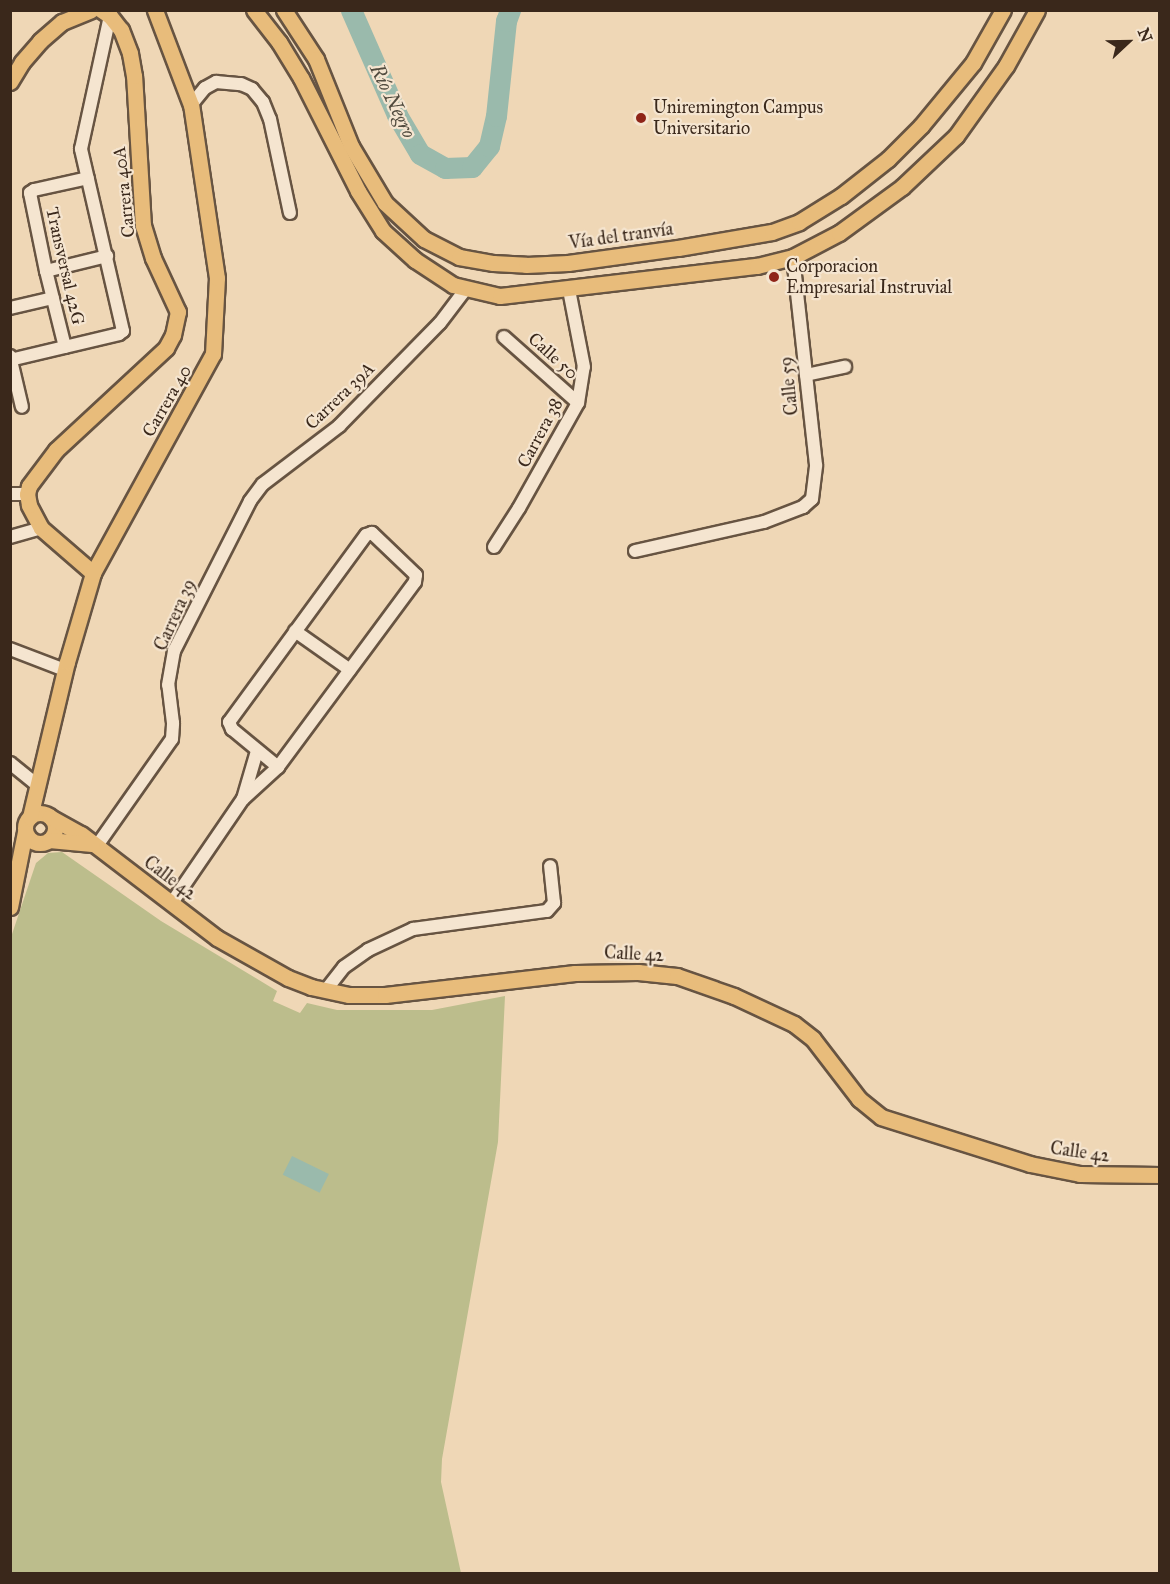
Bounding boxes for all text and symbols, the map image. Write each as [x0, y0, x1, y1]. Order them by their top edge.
north arrow [1098, 12, 1158, 72]
text: N [1134, 25, 1157, 45]
water label: Río Negro [365, 60, 421, 142]
place label: Uniremington Campus Universitario [653, 97, 823, 140]
marker: Uniremington Campus Universitario [634, 111, 648, 125]
street label: Carrera 40A [108, 145, 140, 239]
street label: Transversal 42G [41, 205, 89, 327]
street label: Vía del tranvía [567, 218, 675, 254]
place label: Corporacion Empresarial Instruvial [786, 256, 952, 298]
marker: Corporacion Empresarial Instruvial [767, 270, 781, 284]
street label: Calle 50 [524, 328, 582, 384]
street label: Calle 59 [775, 356, 803, 416]
street label: Carrera 39A [301, 358, 379, 434]
street label: Carrera 40 [138, 361, 196, 441]
street label: Carrera 38 [513, 394, 567, 472]
street label: Carrera 39 [150, 576, 200, 654]
street label: Calle 42 [140, 851, 200, 905]
street label: Calle 42 [604, 942, 664, 966]
street label: Calle 42 [1049, 1137, 1111, 1167]

